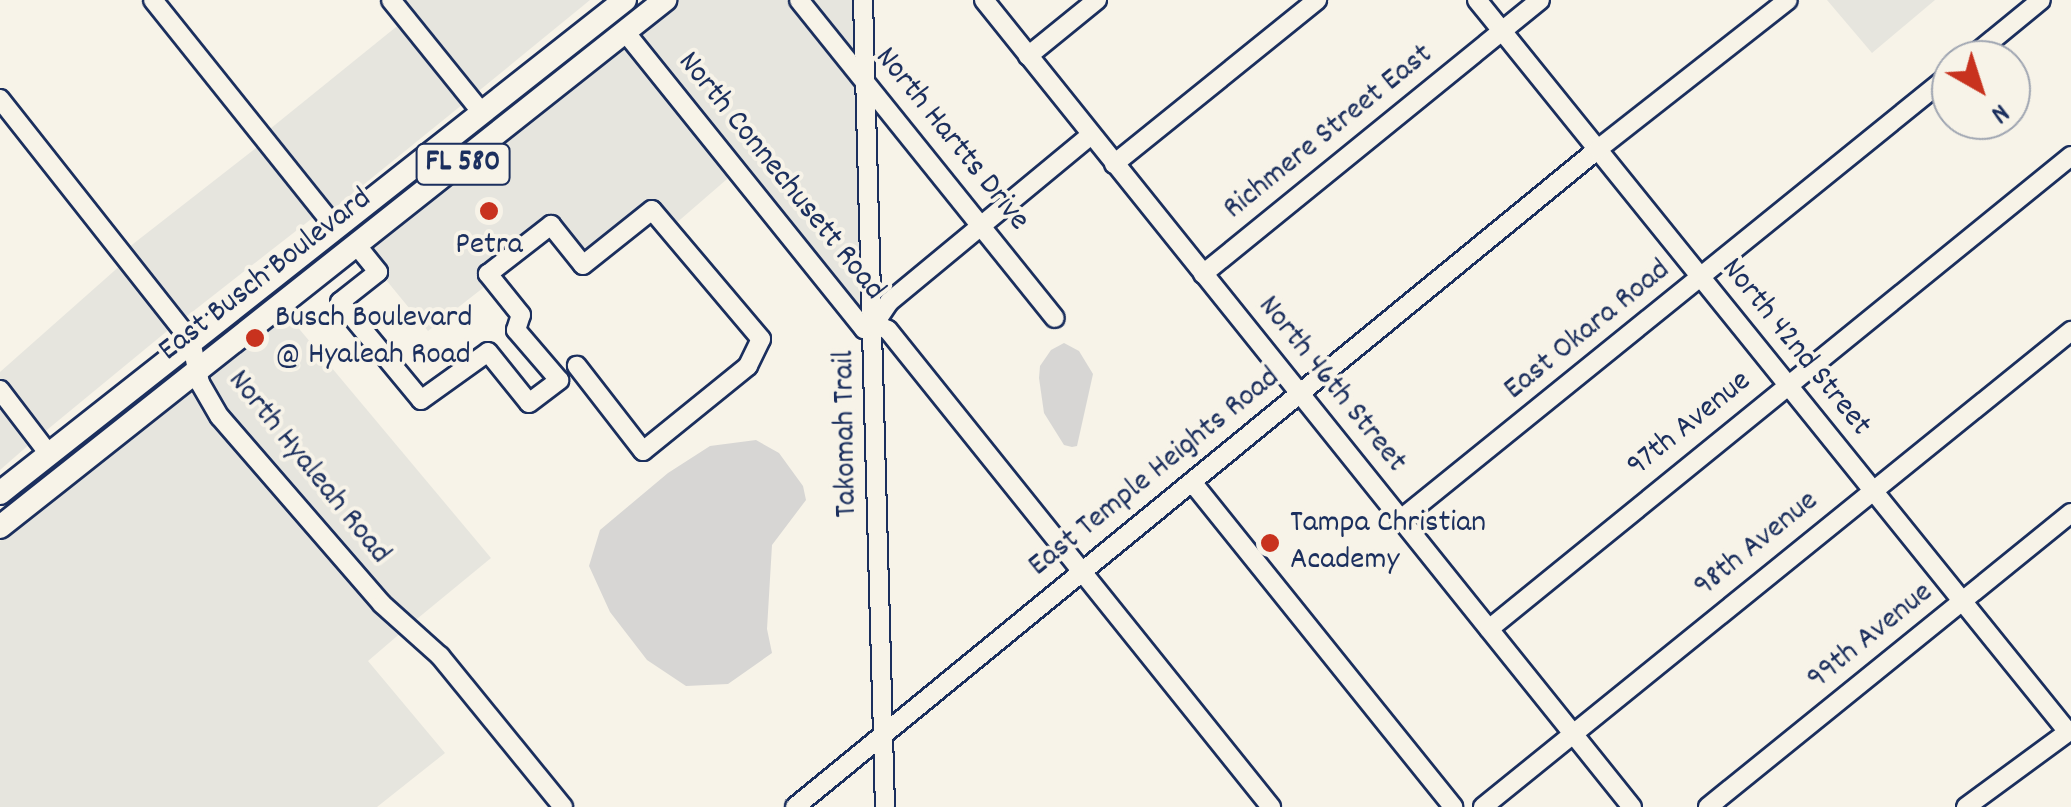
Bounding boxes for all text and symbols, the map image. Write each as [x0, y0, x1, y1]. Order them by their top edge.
street label: Richmere Street East [1217, 37, 1441, 229]
street label: North Hartts Drive [865, 40, 1037, 240]
north arrow [1931, 40, 2031, 140]
street label: North Connechusett Road [668, 45, 892, 309]
text: N [1981, 92, 2017, 132]
road number: FL 580 [416, 139, 510, 189]
street label: East Busch Boulevard [152, 181, 380, 371]
marker: Petra [478, 200, 500, 222]
place label: Petra [455, 227, 523, 265]
street label: North 42nd Street [1712, 251, 1878, 445]
street label: East Okara Road [1497, 252, 1679, 410]
street label: North 46th Street [1248, 289, 1414, 481]
place label: Busch Boulevard @ Hyaleah Road [275, 301, 472, 376]
marker: Busch Boulevard @ Hyaleah Road [244, 327, 266, 349]
street label: Takomah Trail [826, 350, 868, 518]
street label: East Temple Heights Road [1022, 360, 1288, 586]
street label: North Hyaleah Road [218, 363, 398, 573]
street label: 97th Avenue [1620, 363, 1760, 487]
street label: 98th Avenue [1687, 483, 1827, 607]
place label: Tampa Christian Academy [1290, 506, 1486, 581]
marker: Tampa Christian Academy [1259, 532, 1281, 554]
street label: 99th Avenue [1800, 575, 1942, 699]

